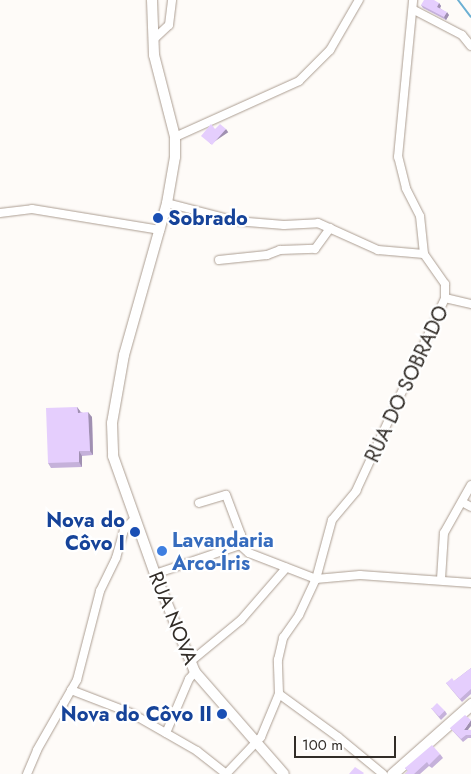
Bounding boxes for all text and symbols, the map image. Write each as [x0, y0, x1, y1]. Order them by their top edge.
place label: Sobrado [168, 206, 248, 230]
marker: Sobrado [152, 212, 164, 224]
street label: RUA DO SOBRADO [360, 302, 454, 466]
place label: Nova do Côvo I [46, 508, 125, 555]
marker: Nova do Côvo I [129, 526, 141, 538]
place label: Lavandaria Arco-Íris [172, 528, 274, 575]
marker: Lavandaria Arco-Íris [156, 545, 168, 557]
street label: RUA NOVA [144, 568, 202, 668]
place label: Nova do Côvo II [61, 702, 212, 726]
marker: Nova do Côvo II [216, 708, 228, 720]
scale bar [296, 726, 398, 758]
text: 100 m [302, 734, 343, 756]

